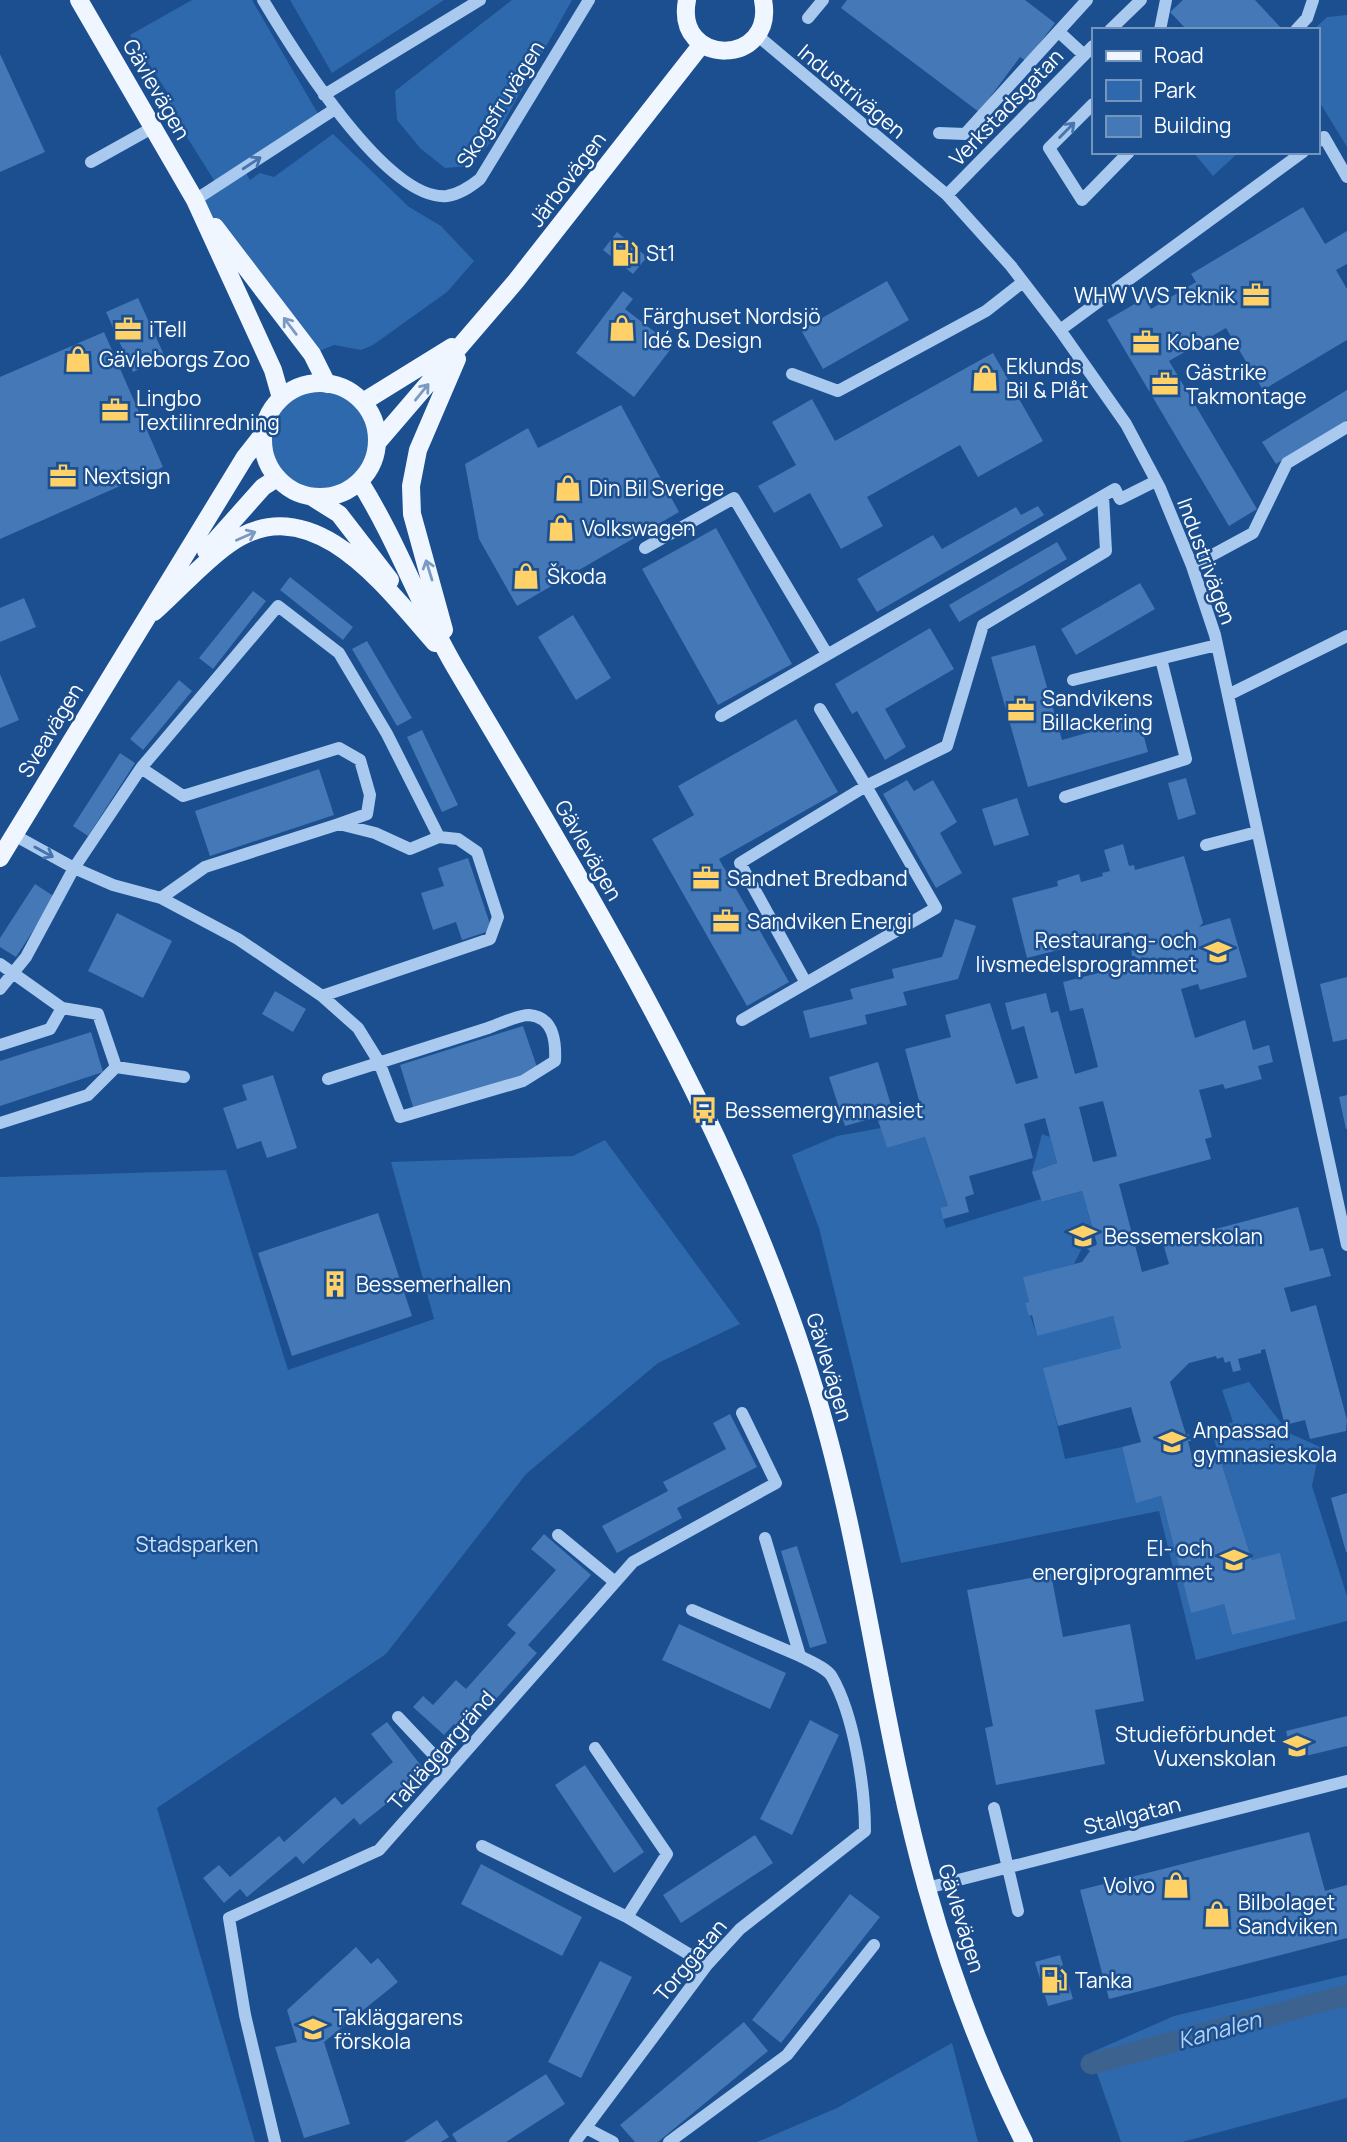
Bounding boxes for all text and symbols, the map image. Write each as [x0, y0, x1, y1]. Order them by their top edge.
legend [1092, 28, 1319, 154]
street label: Gävlevägen [117, 33, 197, 145]
street label: Skogsfruvägen [450, 35, 550, 173]
street label: Industrivägen [792, 38, 912, 144]
text: Road [1154, 41, 1204, 69]
street label: Verkstadsgatan [943, 42, 1069, 172]
text: Park [1154, 76, 1196, 104]
text: Building [1154, 111, 1231, 139]
one-way arrow [1058, 122, 1075, 139]
street label: Järbovägen [522, 126, 612, 232]
one-way arrow [242, 156, 261, 170]
fuel station icon: St1 [610, 238, 640, 268]
place label: St1 [646, 239, 676, 267]
office icon: WHW VVS Teknik [1241, 280, 1271, 310]
place label: WHW VVS Teknik [1074, 281, 1236, 309]
place label: Färghuset Nordsjö Idé & Design [643, 302, 821, 354]
shop icon: Färghuset Nordsjö Idé & Design [607, 313, 637, 343]
office icon: iTell [113, 314, 143, 344]
place label: iTell [149, 315, 187, 343]
one-way arrow [283, 317, 298, 336]
office icon: Kobane [1131, 327, 1161, 357]
place label: Kobane [1167, 328, 1240, 356]
shop icon: Gävleborgs Zoo [63, 344, 93, 374]
place label: Gävleborgs Zoo [99, 345, 250, 373]
place label: Eklunds Bil & Plåt [1006, 352, 1088, 404]
place label: Gästrike Takmontage [1186, 358, 1307, 410]
shop icon: Eklunds Bil & Plåt [970, 363, 1000, 393]
office icon: Gästrike Takmontage [1150, 369, 1180, 399]
place label: Lingbo Textilinredning [136, 384, 280, 436]
one-way arrow [414, 384, 429, 402]
office icon: Lingbo Textilinredning [100, 395, 130, 425]
office icon: Nextsign [48, 461, 78, 491]
place label: Nextsign [84, 462, 171, 490]
shop icon: Din Bil Sverige [553, 473, 583, 503]
place label: Din Bil Sverige [589, 474, 724, 502]
street label: Industrivägen [1171, 494, 1243, 628]
shop icon: Volkswagen [546, 513, 576, 543]
place label: Volkswagen [582, 514, 696, 542]
one-way arrow [235, 528, 256, 541]
one-way arrow [421, 560, 434, 582]
shop icon: Škoda [511, 561, 541, 591]
place label: Škoda [547, 562, 607, 590]
street label: Sveavägen [11, 678, 89, 782]
place label: Sandvikens Billackering [1042, 684, 1153, 736]
office icon: Sandvikens Billackering [1006, 695, 1036, 725]
street label: Gävlevägen [549, 794, 629, 906]
one-way arrow [33, 846, 54, 859]
office icon: Sandnet Bredband [691, 863, 721, 893]
place label: Sandnet Bredband [727, 864, 908, 892]
office icon: Sandviken Energi [711, 906, 741, 936]
place label: Sandviken Energi [747, 907, 912, 935]
place label: Restaurang- och livsmedelsprogrammet [976, 926, 1197, 978]
school or university icon: Restaurang- och livsmedelsprogrammet [1203, 937, 1233, 967]
bus stop icon: Bessemergymnasiet [689, 1095, 719, 1125]
place label: Bessemergymnasiet [725, 1096, 923, 1124]
school or university icon: Bessemerskolan [1068, 1221, 1098, 1251]
place label: Bessemerskolan [1104, 1222, 1263, 1250]
building icon: Bessemerhallen [320, 1269, 350, 1299]
place label: Bessemerhallen [356, 1270, 511, 1298]
street label: Gävlevägen [800, 1309, 860, 1425]
place label: Anpassad gymnasieskola [1193, 1416, 1337, 1468]
school or university icon: Anpassad gymnasieskola [1157, 1427, 1187, 1457]
park label: Stadsparken [136, 1530, 258, 1558]
place label: El- och energiprogrammet [1032, 1534, 1213, 1586]
school or university icon: El- och energiprogrammet [1219, 1545, 1249, 1575]
street label: Takläggargränd [381, 1684, 501, 1816]
place label: Studieförbundet Vuxenskolan [1115, 1720, 1276, 1772]
school or university icon: Studieförbundet Vuxenskolan [1282, 1731, 1312, 1761]
street label: Stallgatan [1080, 1789, 1184, 1841]
street label: Gävlevägen [932, 1860, 992, 1976]
shop icon: Volvo [1161, 1870, 1191, 1900]
place label: Volvo [1104, 1871, 1155, 1899]
place label: Bilbolaget Sandviken [1238, 1888, 1338, 1940]
shop icon: Bilbolaget Sandviken [1202, 1899, 1232, 1929]
street label: Torggatan [647, 1913, 733, 2007]
fuel station icon: Tanka [1039, 1965, 1069, 1995]
place label: Tanka [1075, 1966, 1132, 1994]
water label: Kanalen [1174, 2002, 1265, 2055]
place label: Takläggarens förskola [334, 2003, 463, 2055]
school or university icon: Takläggarens förskola [298, 2014, 328, 2044]

